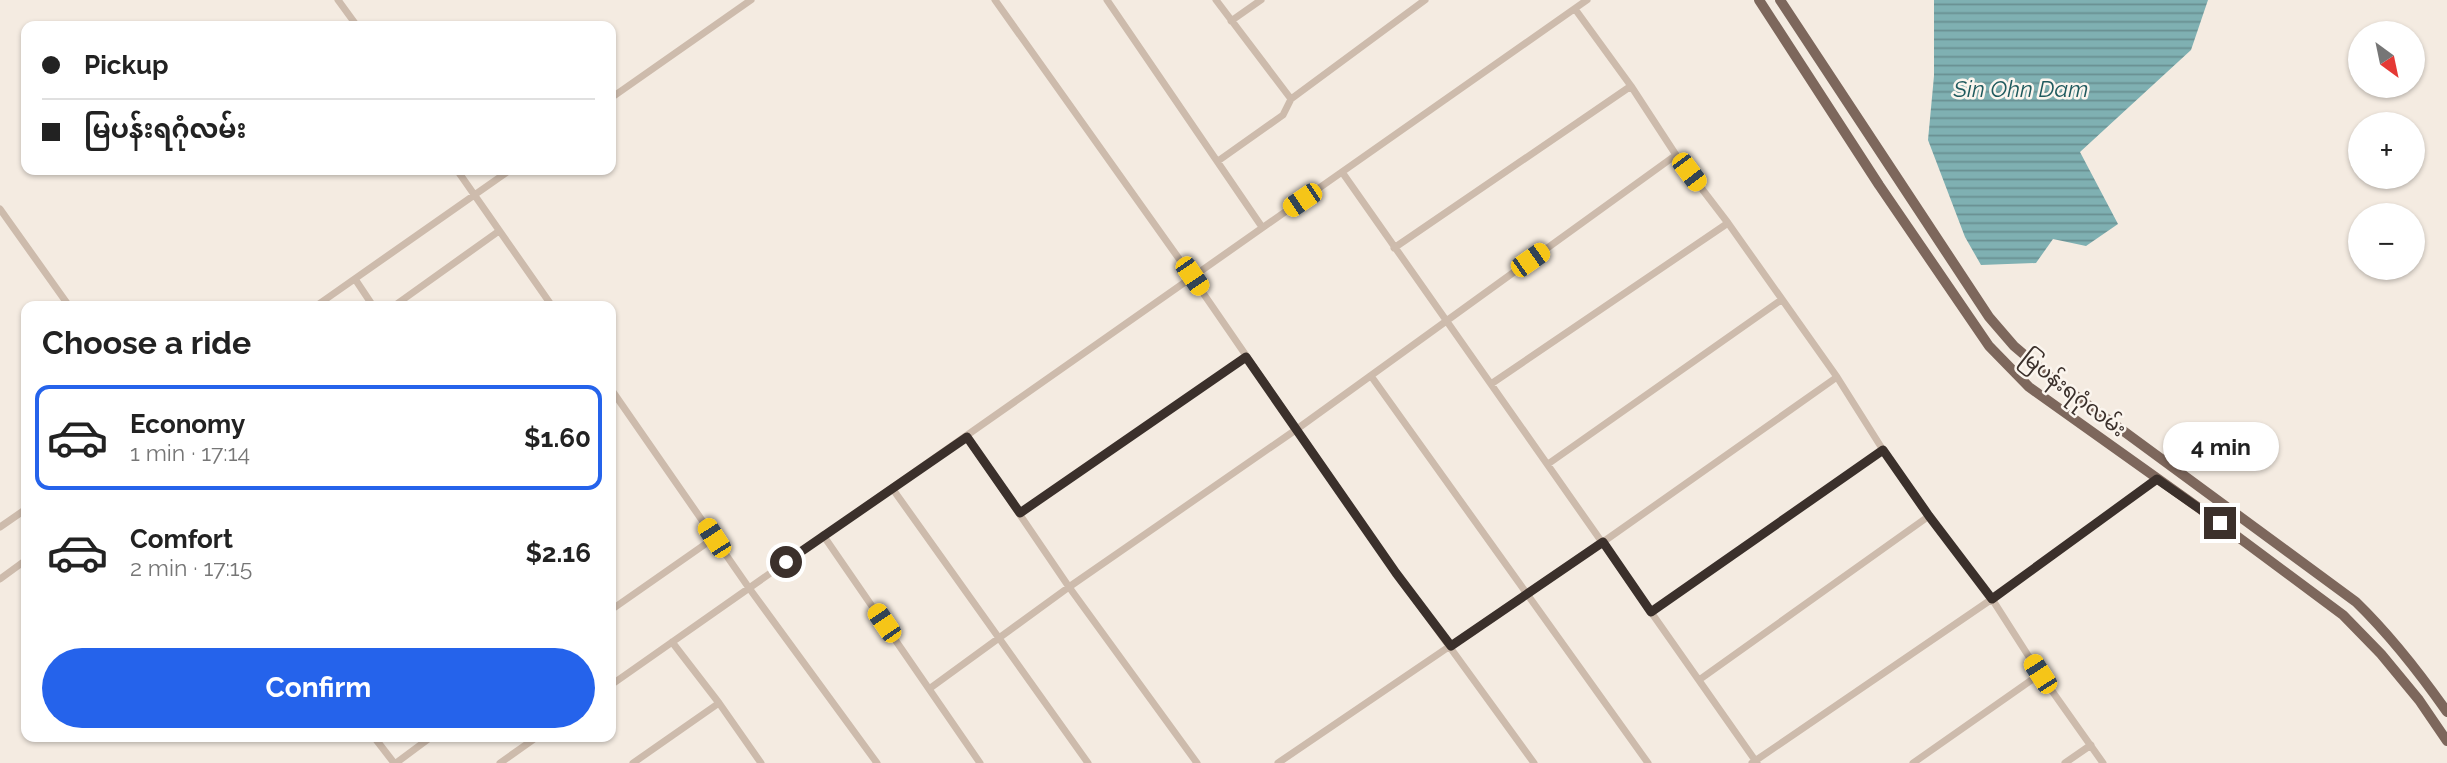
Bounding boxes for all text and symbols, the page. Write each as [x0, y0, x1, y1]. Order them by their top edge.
north arrow [2348, 21, 2426, 98]
map controls [2348, 21, 2425, 280]
text: Pickup [84, 50, 169, 80]
water label: Sin Ohn Dam [1953, 75, 2088, 102]
button: + [2348, 112, 2425, 189]
text: မြပန်းရဂုံလမ်း [84, 114, 246, 144]
car [1668, 149, 1711, 195]
car [1279, 180, 1326, 220]
button: − [2348, 203, 2425, 280]
car [1507, 239, 1554, 281]
car [1172, 253, 1213, 299]
text: Choose a ride [42, 324, 251, 361]
street label: မြပန်းရဂုံလမ်း [2014, 342, 2133, 446]
icon: car [46, 406, 109, 469]
text: Economy [130, 409, 245, 439]
callout: 4 min [2162, 421, 2278, 470]
text: $1.60 [524, 423, 591, 453]
text: 4 min [2191, 433, 2251, 460]
text: 1 min · 17:14 [130, 439, 250, 466]
route end [2204, 507, 2236, 539]
car [694, 515, 735, 561]
icon: car [46, 521, 109, 584]
text: Comfort [130, 524, 233, 554]
text: $2.16 [525, 538, 591, 568]
route start [770, 546, 802, 578]
text: 2 min · 17:15 [130, 554, 252, 581]
car [864, 600, 905, 646]
button: Confirm [42, 648, 595, 728]
car [2020, 651, 2061, 697]

